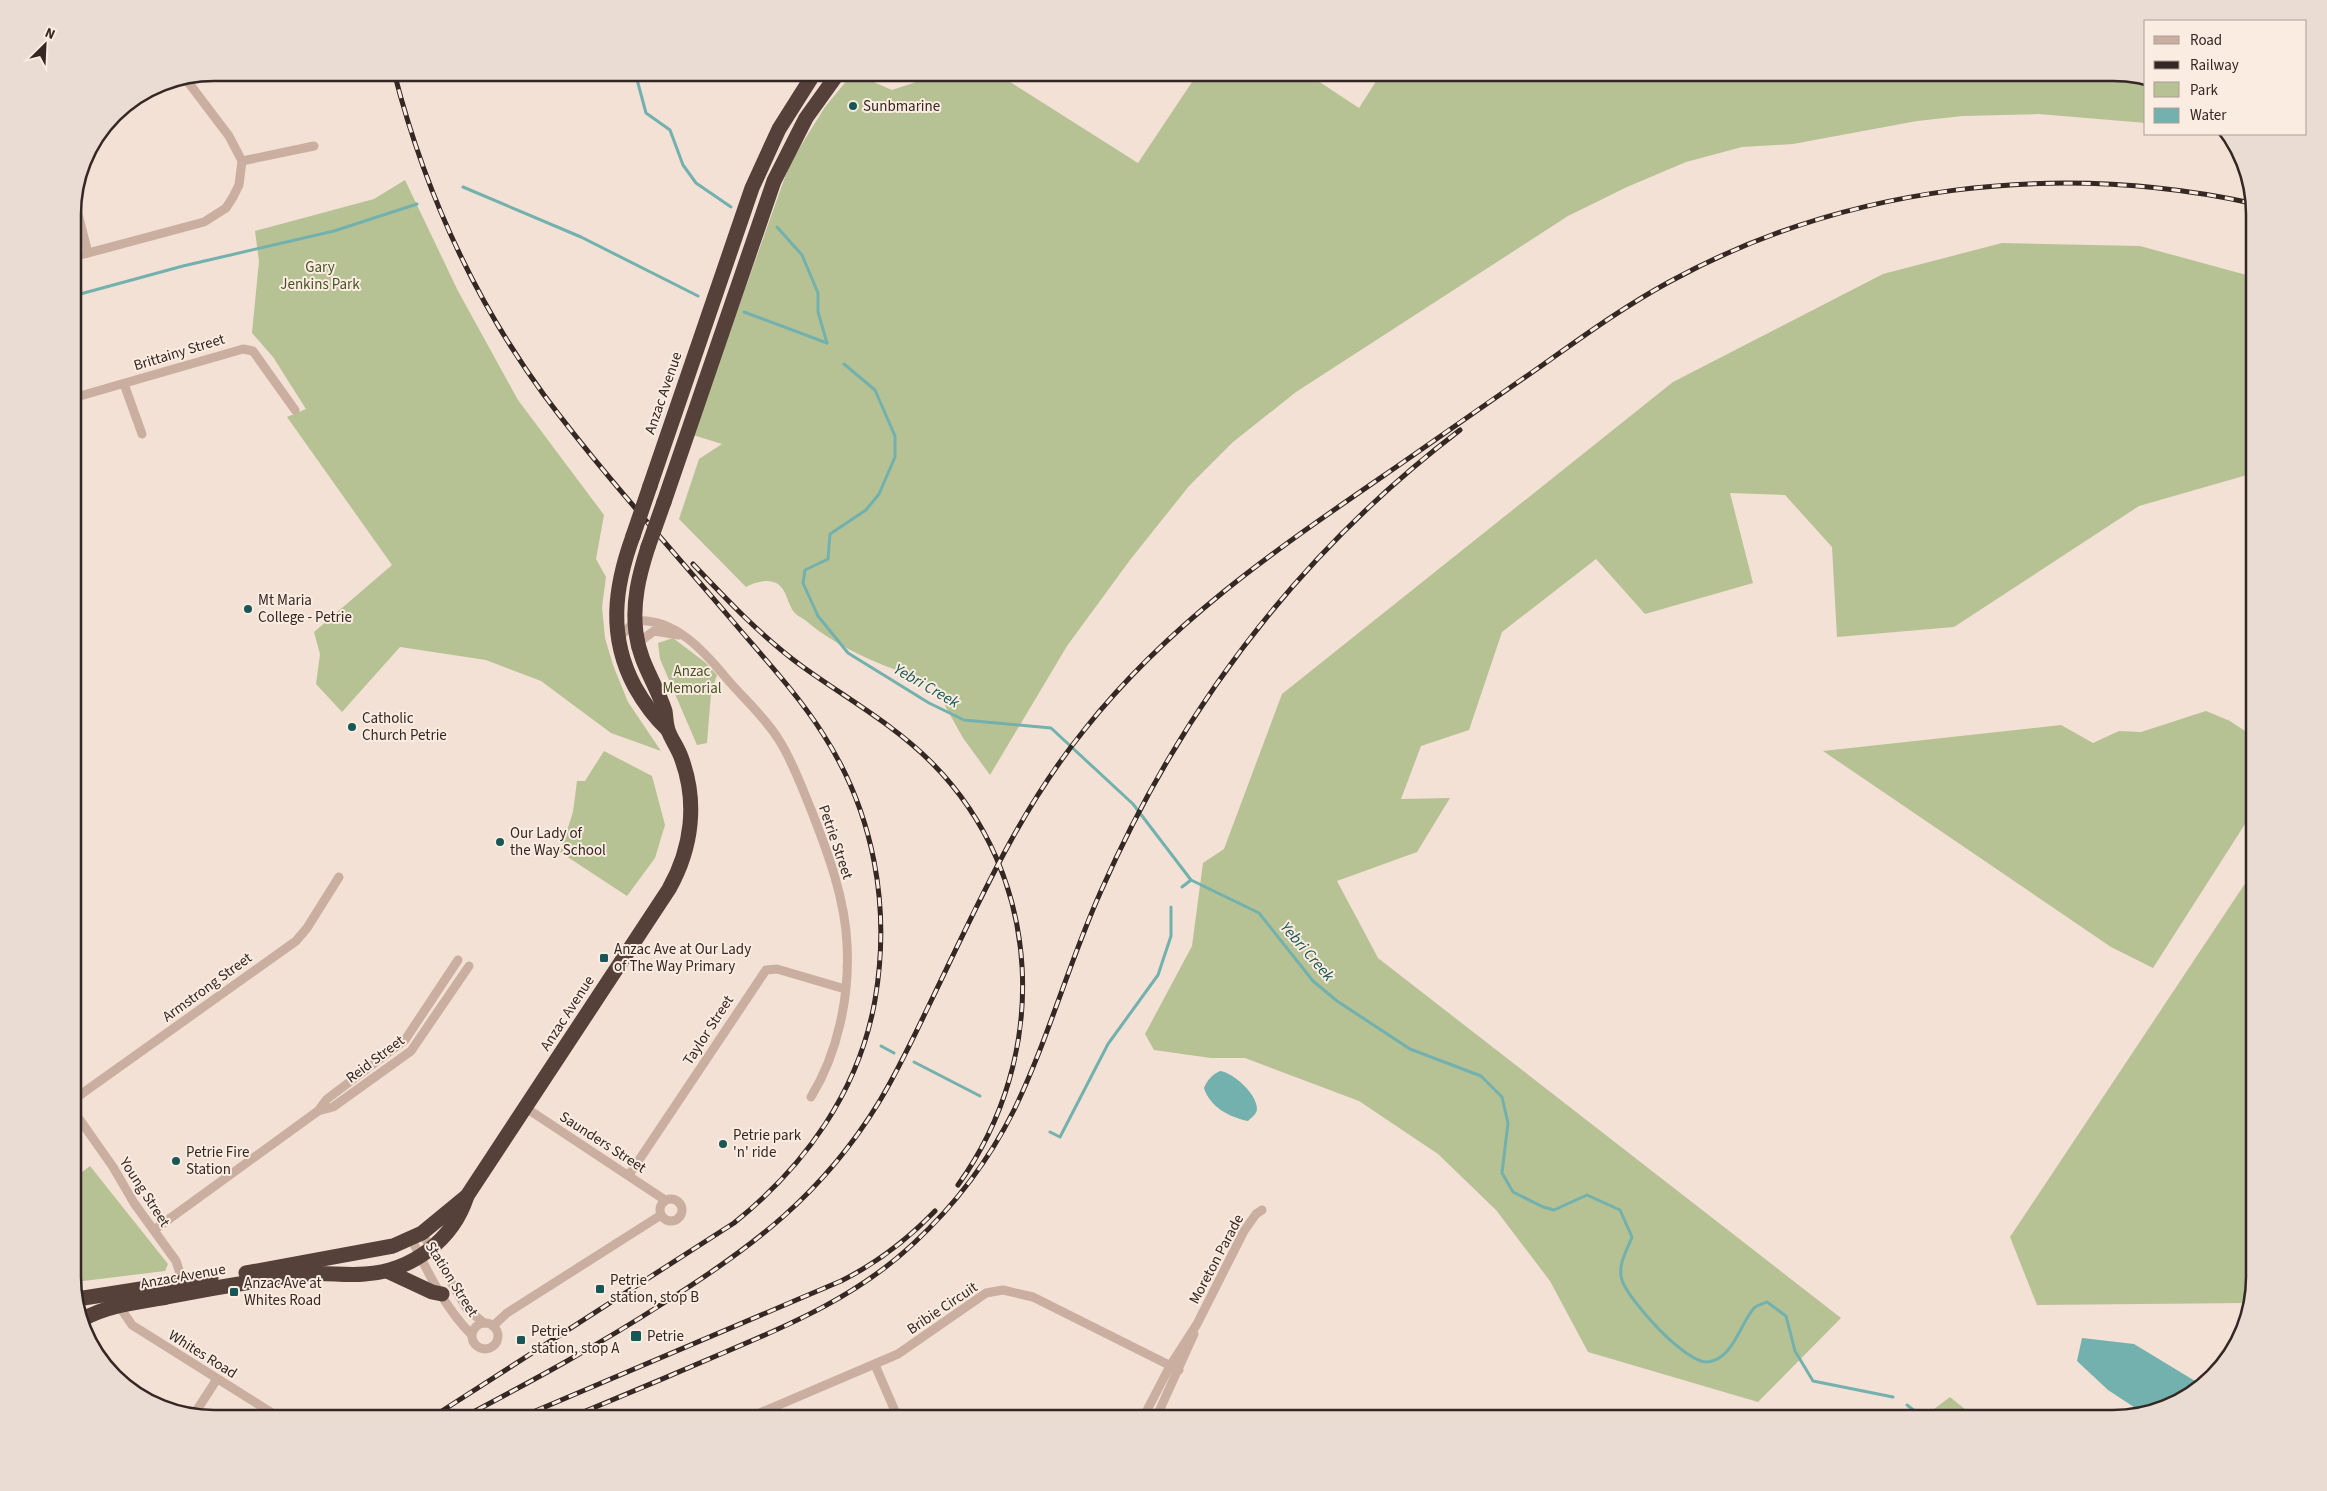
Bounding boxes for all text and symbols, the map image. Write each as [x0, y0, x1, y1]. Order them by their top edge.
north arrow [20, 20, 70, 70]
legend [2144, 20, 2307, 135]
text: N [42, 23, 58, 45]
text: Road [2190, 30, 2222, 51]
text: Railway [2190, 55, 2239, 76]
text: Park [2190, 80, 2219, 101]
place label: Sunbmarine [863, 96, 940, 117]
marker: Sunbmarine [847, 100, 859, 112]
text: Water [2190, 105, 2227, 126]
park label: Gary Jenkins Park [280, 257, 360, 295]
street label: Brittainy Street [131, 329, 227, 376]
street label: Anzac Avenue [640, 349, 687, 437]
place label: Mt Maria College - Petrie [258, 590, 352, 628]
marker: Mt Maria College - Petrie [242, 603, 254, 615]
water label: Yebri Creek [890, 658, 964, 714]
park label: Anzac Memorial [662, 661, 722, 699]
place label: Catholic Church Petrie [362, 708, 447, 746]
marker: Catholic Church Petrie [346, 721, 358, 733]
street label: Petrie Street [813, 802, 858, 882]
place label: Our Lady of the Way School [510, 823, 606, 861]
marker: Our Lady of the Way School [494, 836, 506, 848]
water label: Yebri Creek [1275, 917, 1340, 987]
place label: Anzac Ave at Our Lady of The Way Primary [614, 939, 751, 977]
street label: Armstrong Street [158, 948, 256, 1027]
marker: Anzac Ave at Our Lady of The Way Primary [598, 952, 610, 964]
street label: Anzac Avenue [535, 971, 600, 1055]
street label: Taylor Street [678, 991, 739, 1069]
street label: Reid Street [342, 1030, 409, 1088]
street label: Saunders Street [555, 1106, 650, 1178]
place label: Petrie park 'n' ride [733, 1125, 802, 1163]
marker: Petrie park 'n' ride [717, 1138, 729, 1150]
place label: Petrie Fire Station [186, 1142, 249, 1180]
street label: Young Street [114, 1153, 175, 1231]
marker: Petrie Fire Station [170, 1155, 182, 1167]
street label: Moreton Parade [1184, 1211, 1249, 1308]
street label: Station Street [420, 1237, 483, 1321]
street label: Anzac Avenue [139, 1259, 227, 1294]
place label: Petrie station, stop B [610, 1270, 699, 1308]
place label: Anzac Ave at Whites Road [244, 1273, 322, 1311]
street label: Bribie Circuit [903, 1277, 982, 1340]
marker: Petrie station, stop B [594, 1283, 606, 1295]
marker: Anzac Ave at Whites Road [228, 1286, 240, 1298]
place label: Petrie station, stop A [531, 1321, 620, 1359]
street label: Whites Road [164, 1325, 241, 1384]
place label: Petrie [647, 1326, 684, 1347]
marker: Petrie [629, 1329, 643, 1343]
marker: Petrie station, stop A [515, 1334, 527, 1346]

